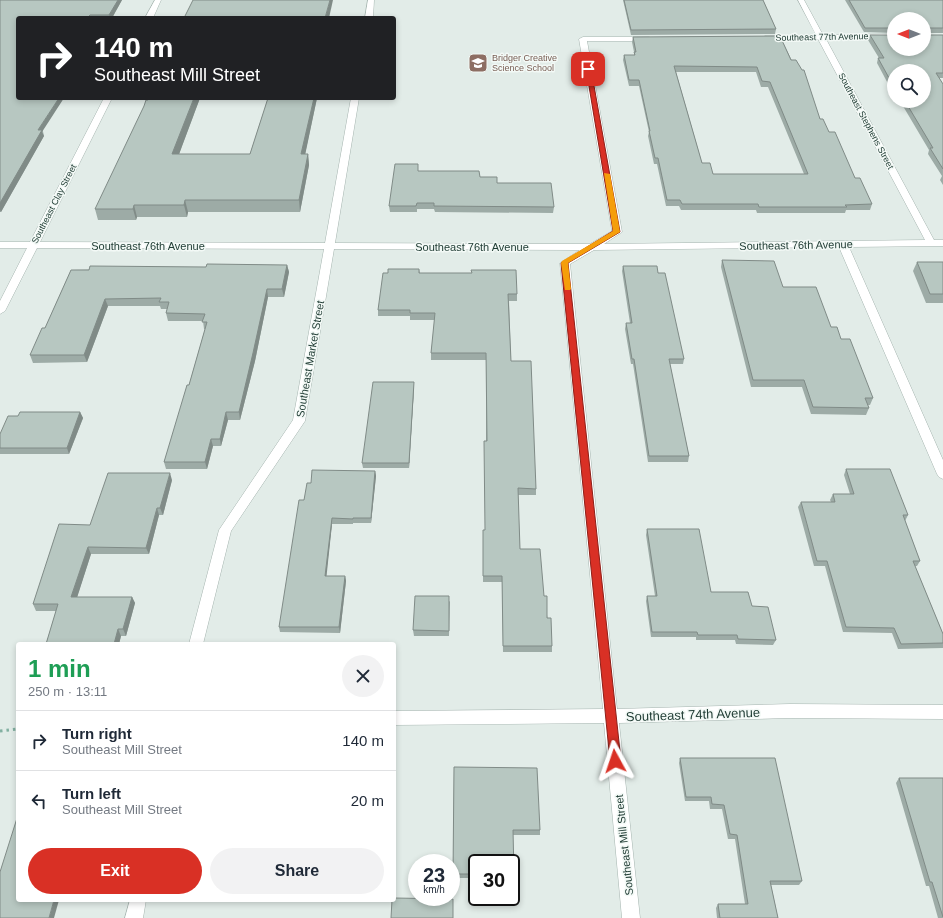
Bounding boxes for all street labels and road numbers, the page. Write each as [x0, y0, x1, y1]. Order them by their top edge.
street label: Southeast 77th Avenue [775, 31, 869, 43]
street label: Southeast Stephens Street [836, 71, 896, 171]
street label: Southeast Clay Street [30, 162, 79, 245]
street label: Southeast 76th Avenue [739, 238, 853, 252]
street label: Southeast 76th Avenue [91, 240, 205, 252]
street label: Southeast 76th Avenue [415, 241, 529, 253]
street label: Southeast Market Street [294, 300, 326, 418]
street label: Southeast 74th Avenue [626, 705, 760, 724]
street label: Southeast Mill Street [613, 794, 635, 896]

